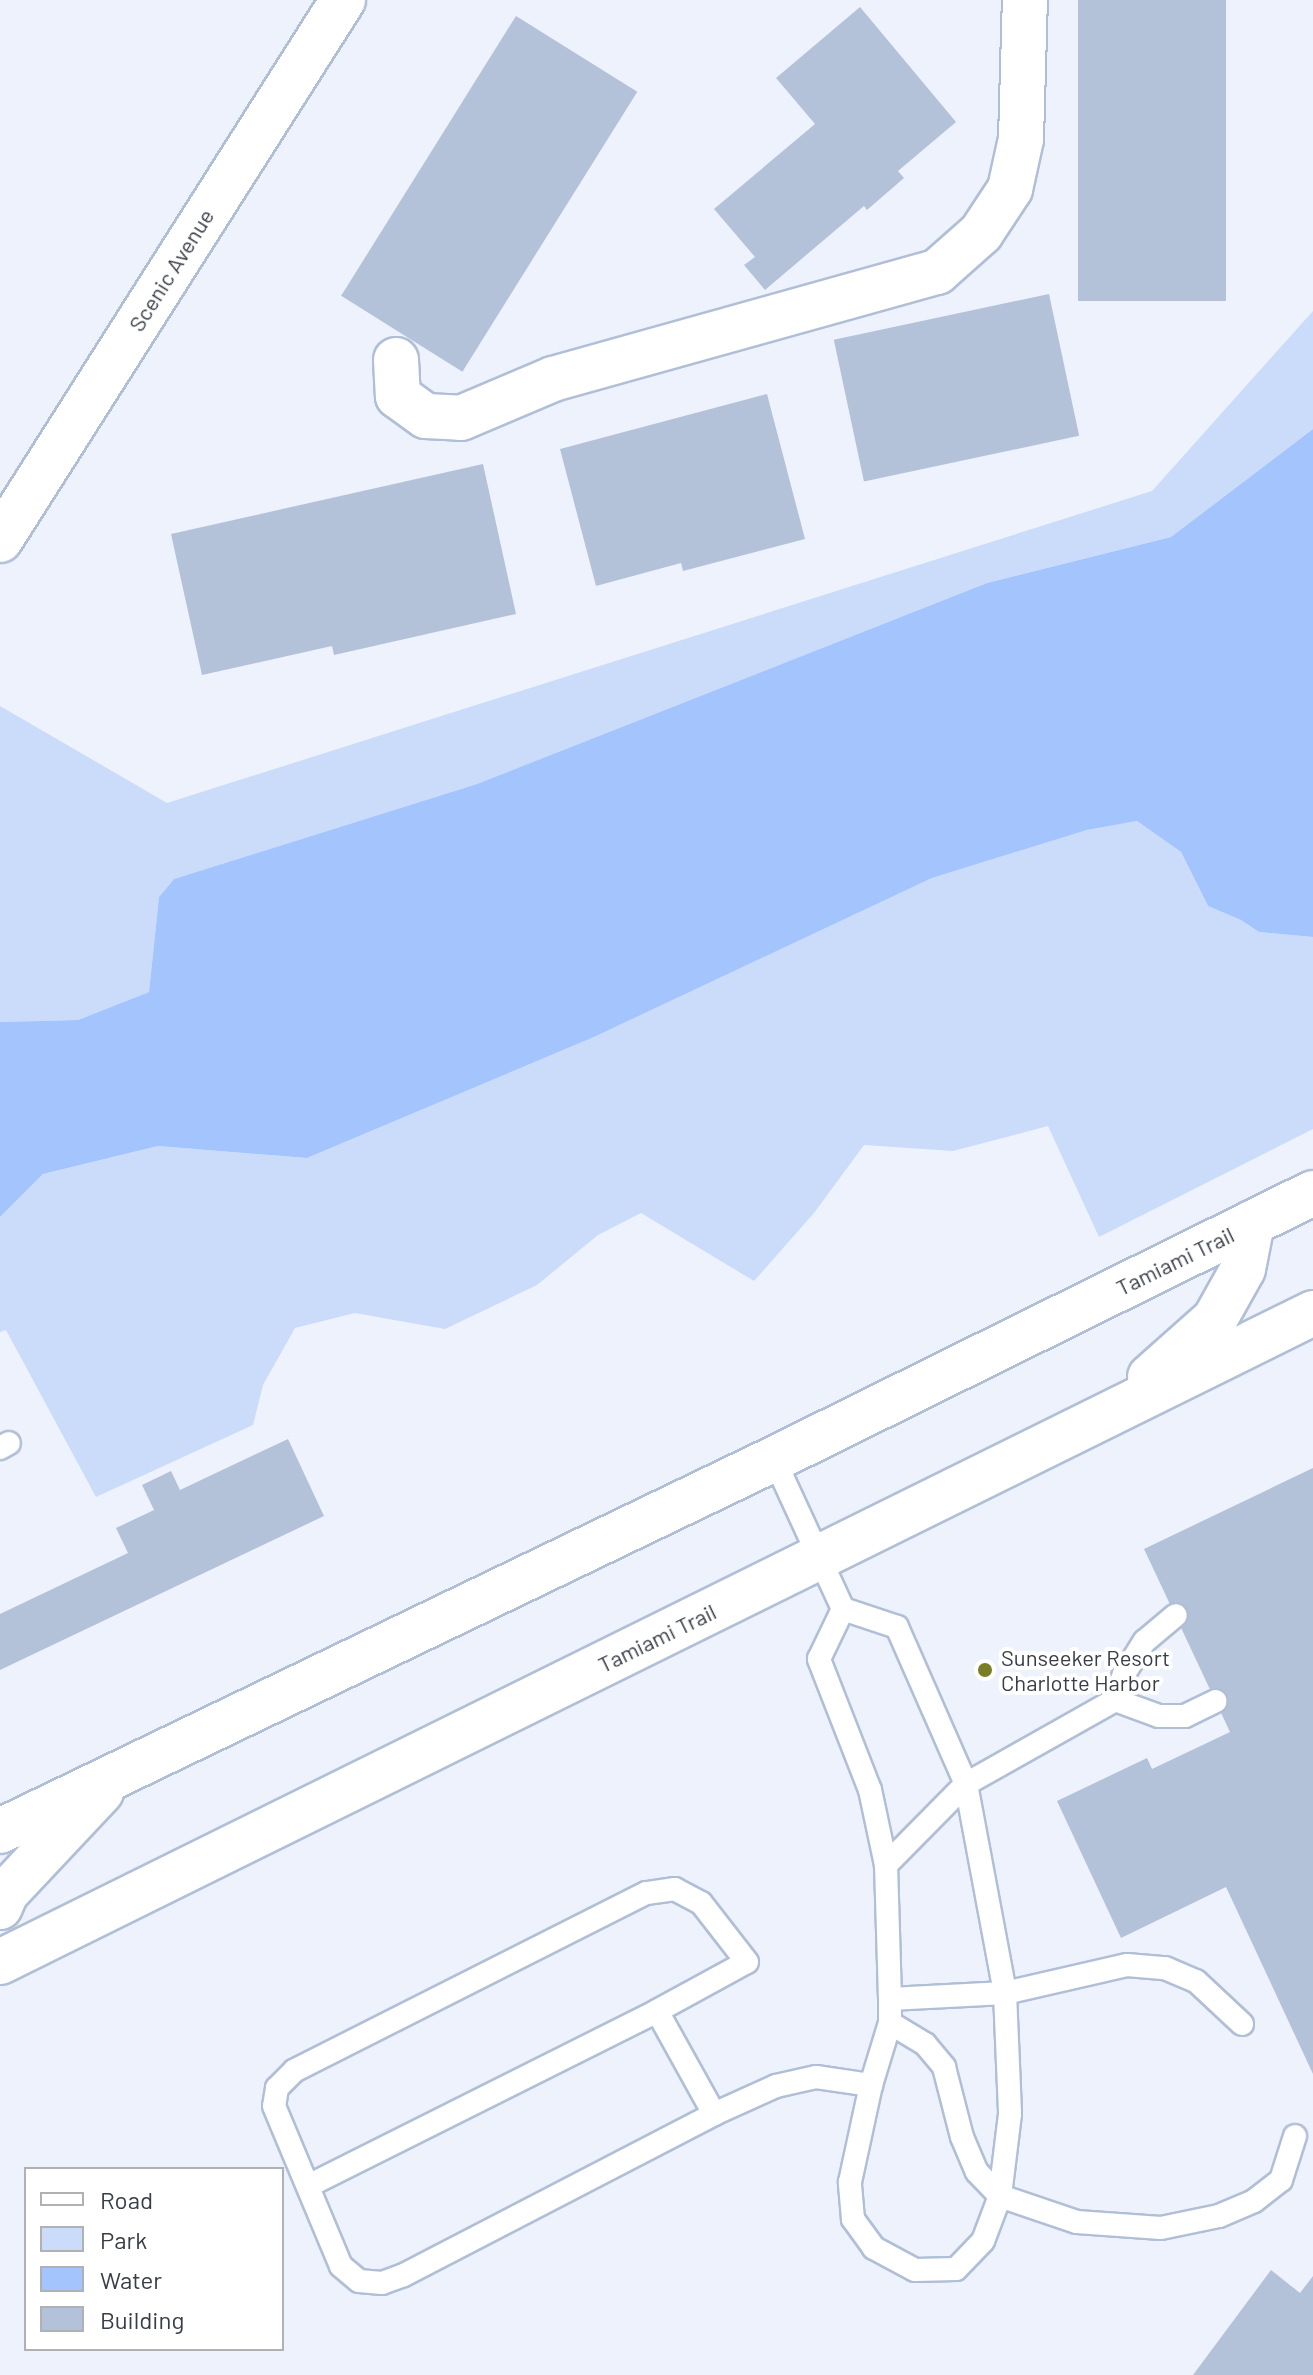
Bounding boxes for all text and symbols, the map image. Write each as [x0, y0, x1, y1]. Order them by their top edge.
street label: Scenic Avenue [123, 204, 219, 336]
street label: Tamiami Trail [1112, 1221, 1238, 1301]
street label: Tamiami Trail [594, 1598, 720, 1678]
place label: Sunseeker Resort Charlotte Harbor [1001, 1644, 1170, 1696]
marker: Sunseeker Resort Charlotte Harbor [976, 1661, 994, 1679]
legend [24, 2167, 284, 2351]
text: Road [100, 2185, 153, 2214]
text: Park [100, 2225, 147, 2254]
text: Water [100, 2265, 162, 2294]
text: Building [100, 2305, 184, 2334]

